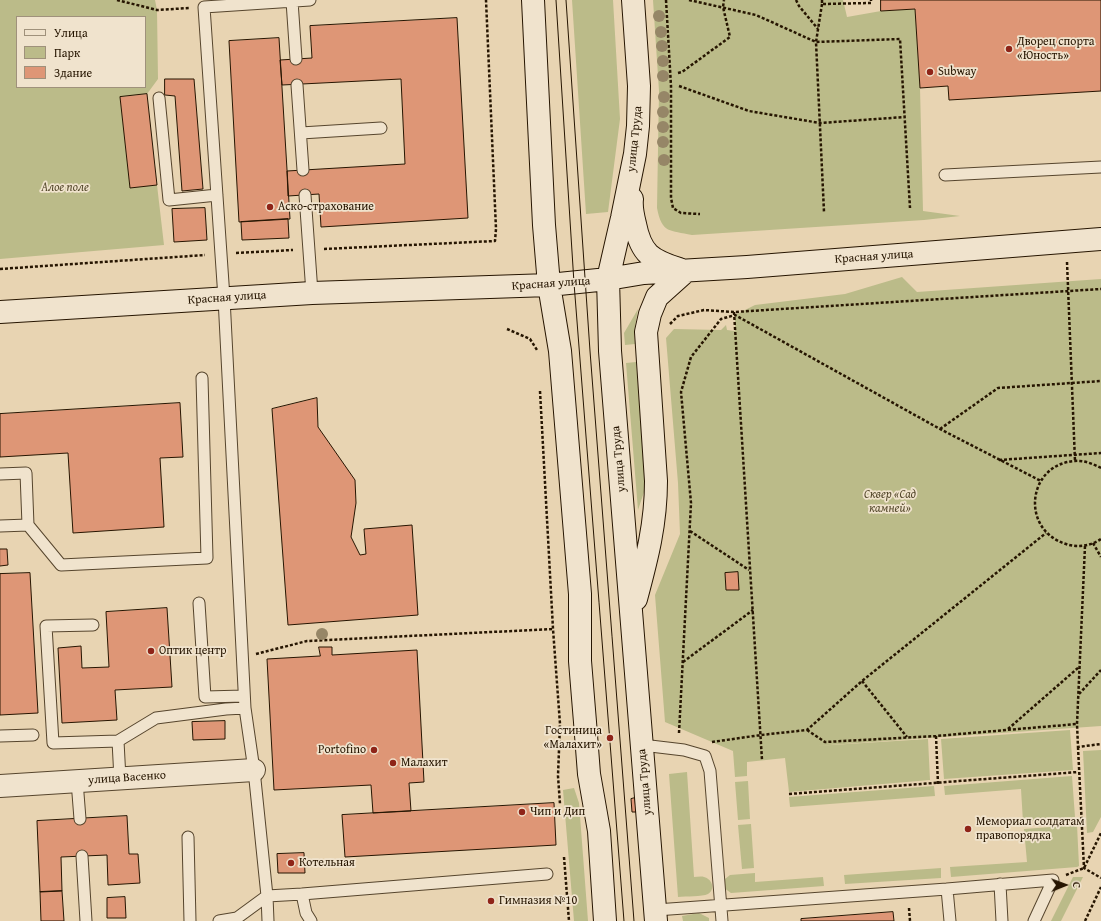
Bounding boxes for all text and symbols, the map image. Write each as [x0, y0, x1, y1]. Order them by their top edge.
legend [16, 16, 146, 88]
text: Улица [54, 24, 88, 41]
place label: Дворец спорта «Юность» [1017, 35, 1094, 63]
text: Парк [54, 44, 80, 61]
marker: Дворец спорта «Юность» [1004, 44, 1014, 54]
text: Здание [54, 64, 92, 81]
place label: Subway [938, 65, 977, 79]
marker: Subway [925, 67, 935, 77]
street label: улица Труда [624, 105, 646, 173]
park label: Алое поле [41, 181, 89, 195]
place label: Аско-страхование [278, 200, 374, 214]
marker: Аско-страхование [265, 202, 275, 212]
street label: Красная улица [834, 247, 914, 267]
street label: Красная улица [511, 274, 591, 294]
street label: Красная улица [187, 288, 267, 308]
street label: улица Труда [609, 425, 629, 493]
park label: Сквер «Сад камней» [864, 488, 916, 516]
place label: Оптик центр [159, 644, 227, 658]
marker: Оптик центр [146, 646, 156, 656]
place label: Гостиница «Малахит» [544, 724, 602, 752]
marker: Гостиница «Малахит» [605, 733, 615, 743]
place label: Portofino [318, 743, 366, 757]
marker: Portofino [369, 745, 379, 755]
street label: улица Труда [635, 748, 655, 816]
place label: Малахит [401, 756, 447, 770]
marker: Малахит [388, 758, 398, 768]
street label: улица Васенко [88, 768, 166, 788]
place label: Чип и Дип [530, 805, 585, 819]
marker: Чип и Дип [517, 807, 527, 817]
place label: Мемориал солдатам правопорядка [976, 815, 1085, 843]
marker: Мемориал солдатам правопорядка [963, 824, 973, 834]
place label: Котельная [299, 856, 355, 870]
marker: Котельная [286, 858, 296, 868]
north arrow [1045, 865, 1085, 905]
text: С [1069, 882, 1085, 888]
place label: Гимназия №10 [499, 894, 577, 908]
marker: Гимназия №10 [486, 896, 496, 906]

